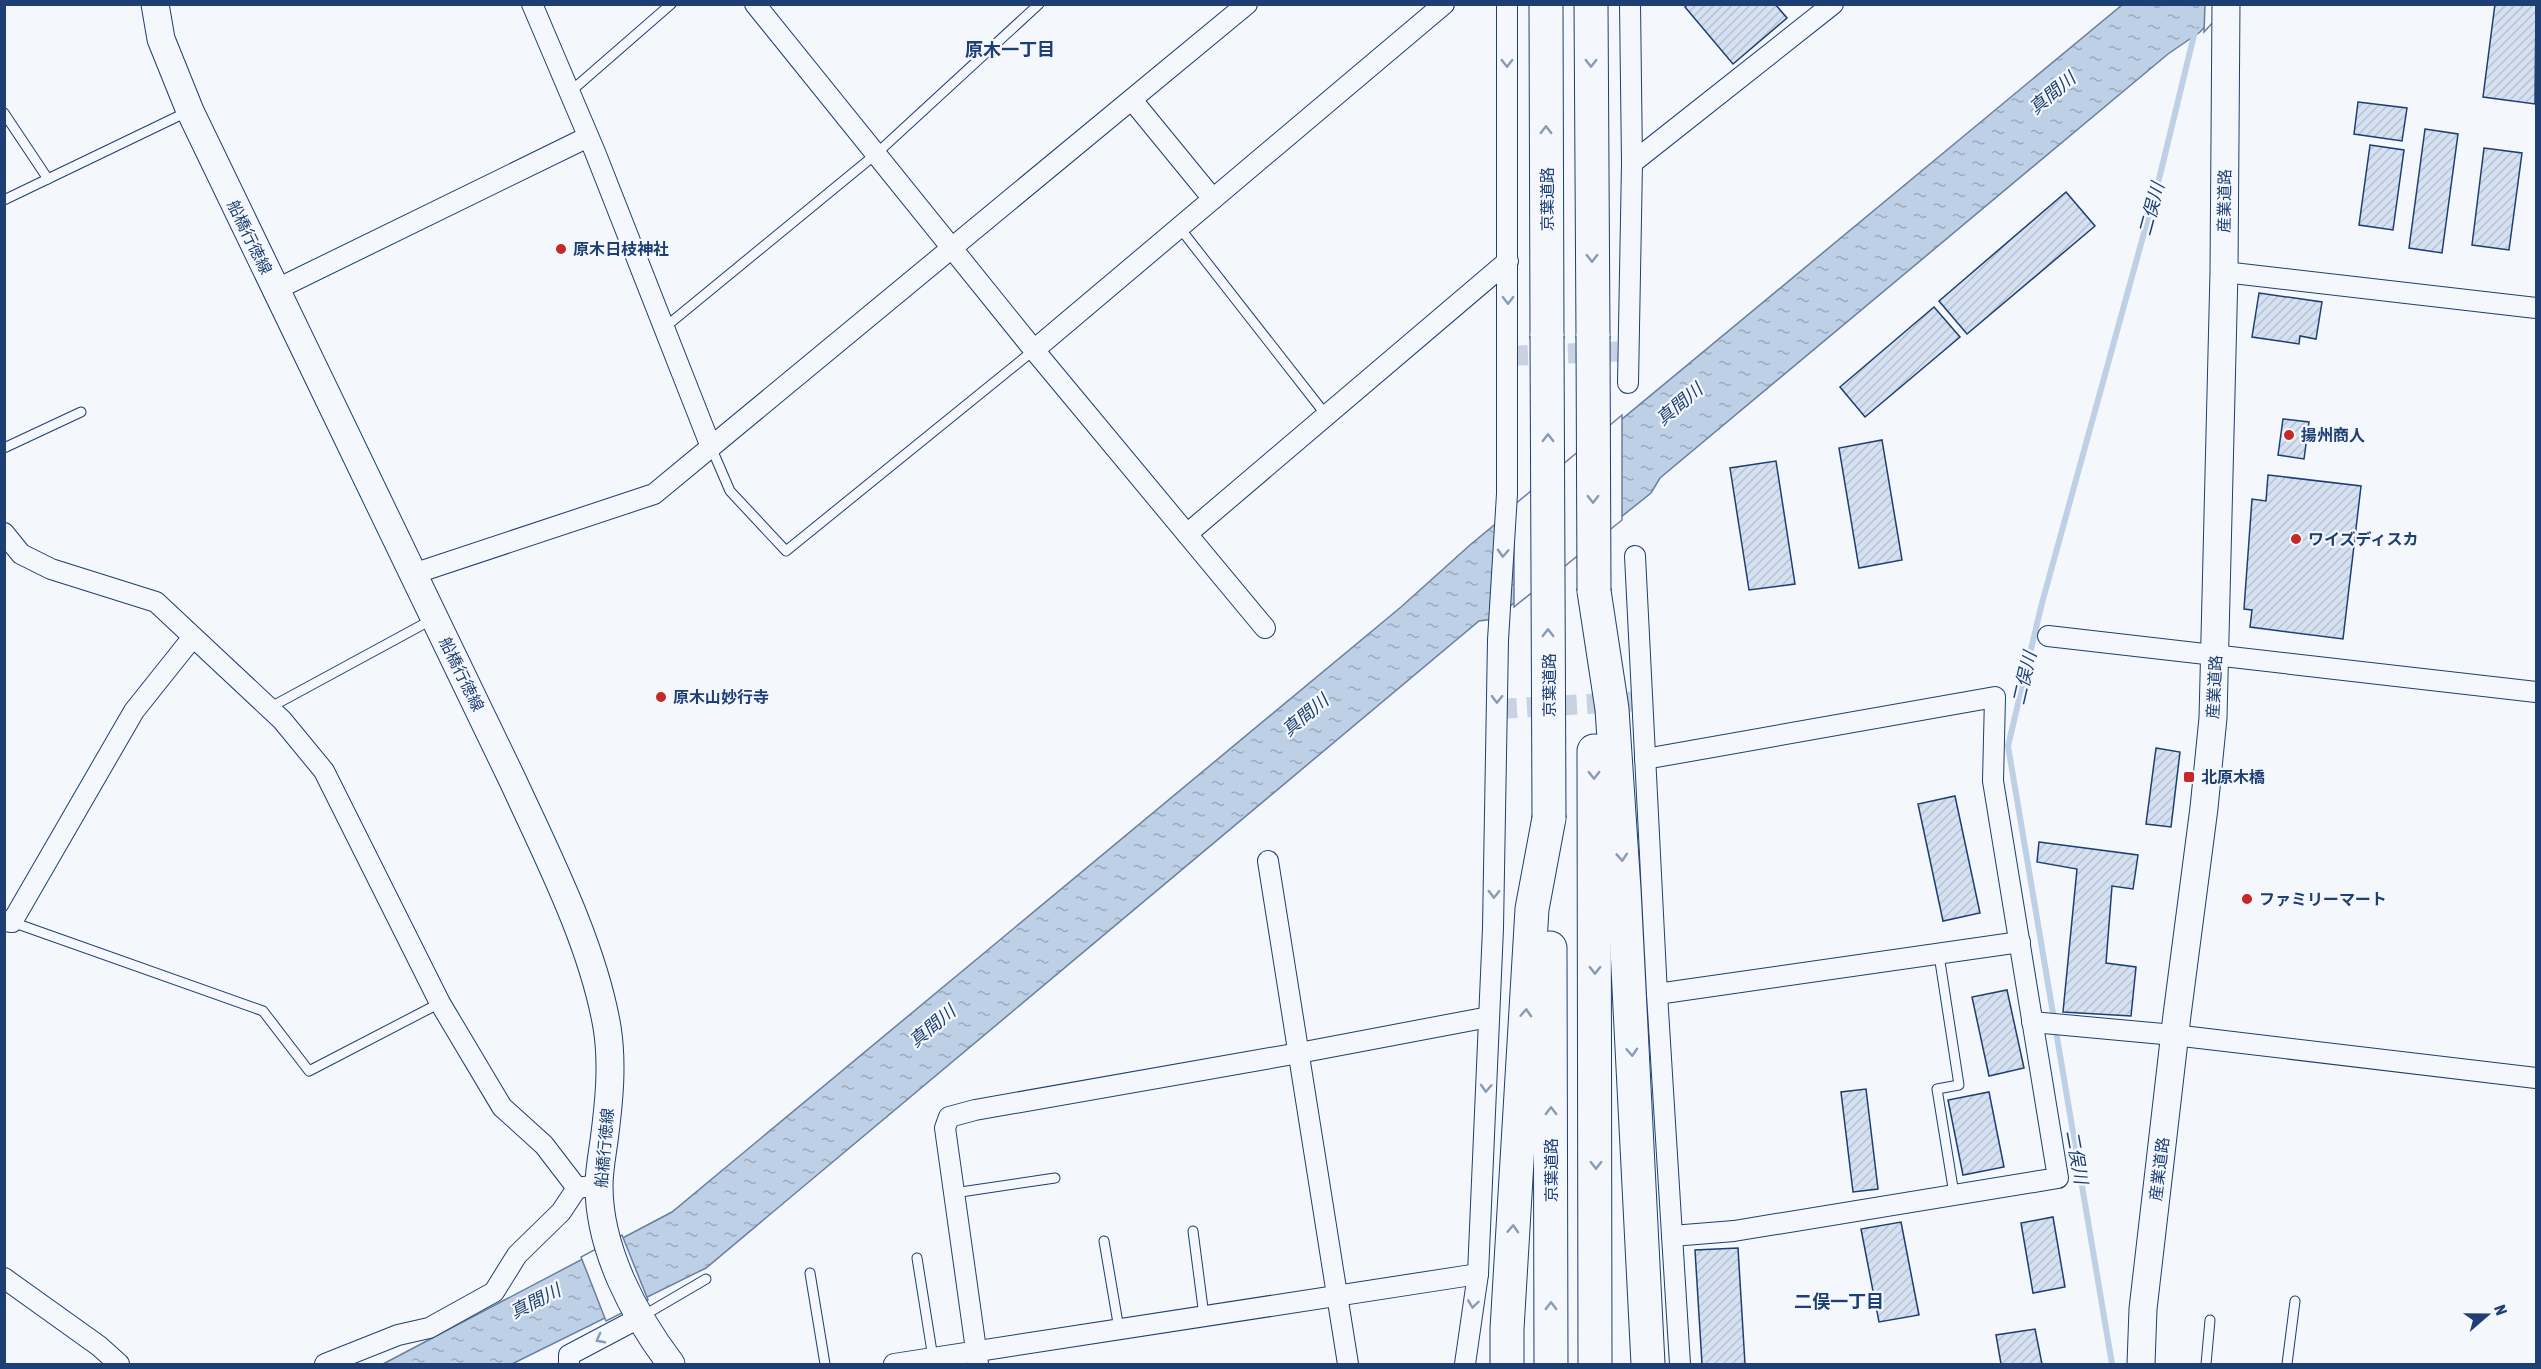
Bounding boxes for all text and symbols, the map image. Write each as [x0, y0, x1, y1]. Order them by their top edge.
district label: 原木一丁目 [965, 39, 1055, 60]
one-way arrow [1501, 58, 1513, 67]
one-way arrow [1585, 58, 1597, 67]
water label: 真間川 [2025, 66, 2081, 118]
one-way arrow [1540, 126, 1552, 135]
street label: 京葉道路 [1538, 167, 1556, 231]
street label: 産業道路 [2214, 169, 2234, 233]
water label: 二俣川 [2134, 178, 2169, 238]
street label: 船橋行徳線 [224, 197, 276, 277]
place label: 原木日枝神社 [573, 240, 669, 258]
marker: 原木日枝神社 [554, 242, 568, 256]
one-way arrow [1586, 253, 1598, 262]
one-way arrow [1502, 295, 1514, 304]
water label: 真間川 [1652, 377, 1708, 429]
place label: 揚州商人 [2301, 426, 2365, 444]
marker: 揚州商人 [2282, 428, 2296, 442]
one-way arrow [1542, 434, 1554, 443]
one-way arrow [1587, 495, 1599, 504]
place label: ワイズディスカ [2308, 530, 2418, 548]
marker: ワイズディスカ [2289, 532, 2303, 546]
one-way arrow [1497, 548, 1510, 557]
one-way arrow [1542, 629, 1554, 638]
street label: 船橋行徳線 [436, 634, 488, 714]
water label: 二俣川 [2008, 647, 2041, 707]
street label: 京葉道路 [1540, 653, 1558, 717]
street label: 産業道路 [2203, 655, 2225, 719]
place label: 原木山妙行寺 [673, 688, 769, 706]
water label: 真間川 [1278, 688, 1334, 740]
marker: 原木山妙行寺 [654, 690, 668, 704]
one-way arrow [1491, 694, 1503, 703]
place label: 北原木橋 [2201, 768, 2265, 786]
marker: 北原木橋 [2182, 770, 2196, 784]
one-way arrow [1588, 771, 1600, 780]
one-way arrow [1615, 853, 1628, 862]
one-way arrow [1487, 889, 1500, 898]
place label: ファミリーマート [2259, 890, 2387, 908]
marker: ファミリーマート [2240, 892, 2254, 906]
one-way arrow [1589, 966, 1601, 975]
water label: 真間川 [905, 999, 961, 1051]
one-way arrow [1519, 1008, 1532, 1018]
one-way arrow [1626, 1048, 1639, 1057]
one-way arrow [1479, 1084, 1492, 1093]
street label: 船橋行徳線 [592, 1107, 616, 1189]
one-way arrow [1545, 1107, 1557, 1116]
water label: 二俣川 [2062, 1129, 2092, 1187]
street label: 産業道路 [2146, 1136, 2172, 1202]
street label: 京葉道路 [1542, 1138, 1560, 1202]
one-way arrow [1590, 1161, 1602, 1170]
one-way arrow [1506, 1224, 1519, 1233]
water label: 真間川 [506, 1278, 566, 1323]
north arrow [2457, 1285, 2517, 1345]
district label: 二俣一丁目 [1794, 1291, 1884, 1312]
one-way arrow [1468, 1299, 1480, 1309]
one-way arrow [1545, 1302, 1557, 1311]
text: N [2491, 1302, 2511, 1317]
one-way arrow [595, 1332, 606, 1343]

